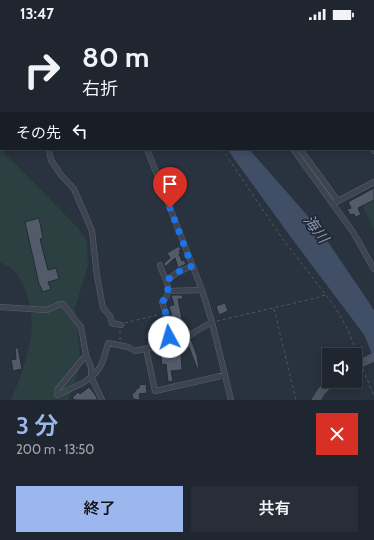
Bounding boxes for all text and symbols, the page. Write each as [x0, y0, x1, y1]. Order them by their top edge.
text: 13:47 [20, 5, 54, 23]
text: 80 m [82, 40, 149, 74]
icon: right [16, 44, 68, 96]
text: 右折 [82, 78, 118, 100]
icon: left [69, 120, 91, 142]
text: その先 [16, 124, 61, 142]
pin [153, 167, 187, 208]
icon: arrive [159, 173, 181, 195]
water label: 海川 [300, 212, 333, 248]
position arrow [148, 316, 190, 358]
map controls [322, 348, 362, 388]
button: sound [322, 348, 362, 388]
text: 3 分 [16, 411, 58, 440]
button: close [316, 413, 358, 455]
text: 200 m · 13:50 [16, 441, 94, 457]
button: 終了 [16, 486, 183, 532]
button: 共有 [191, 486, 358, 532]

